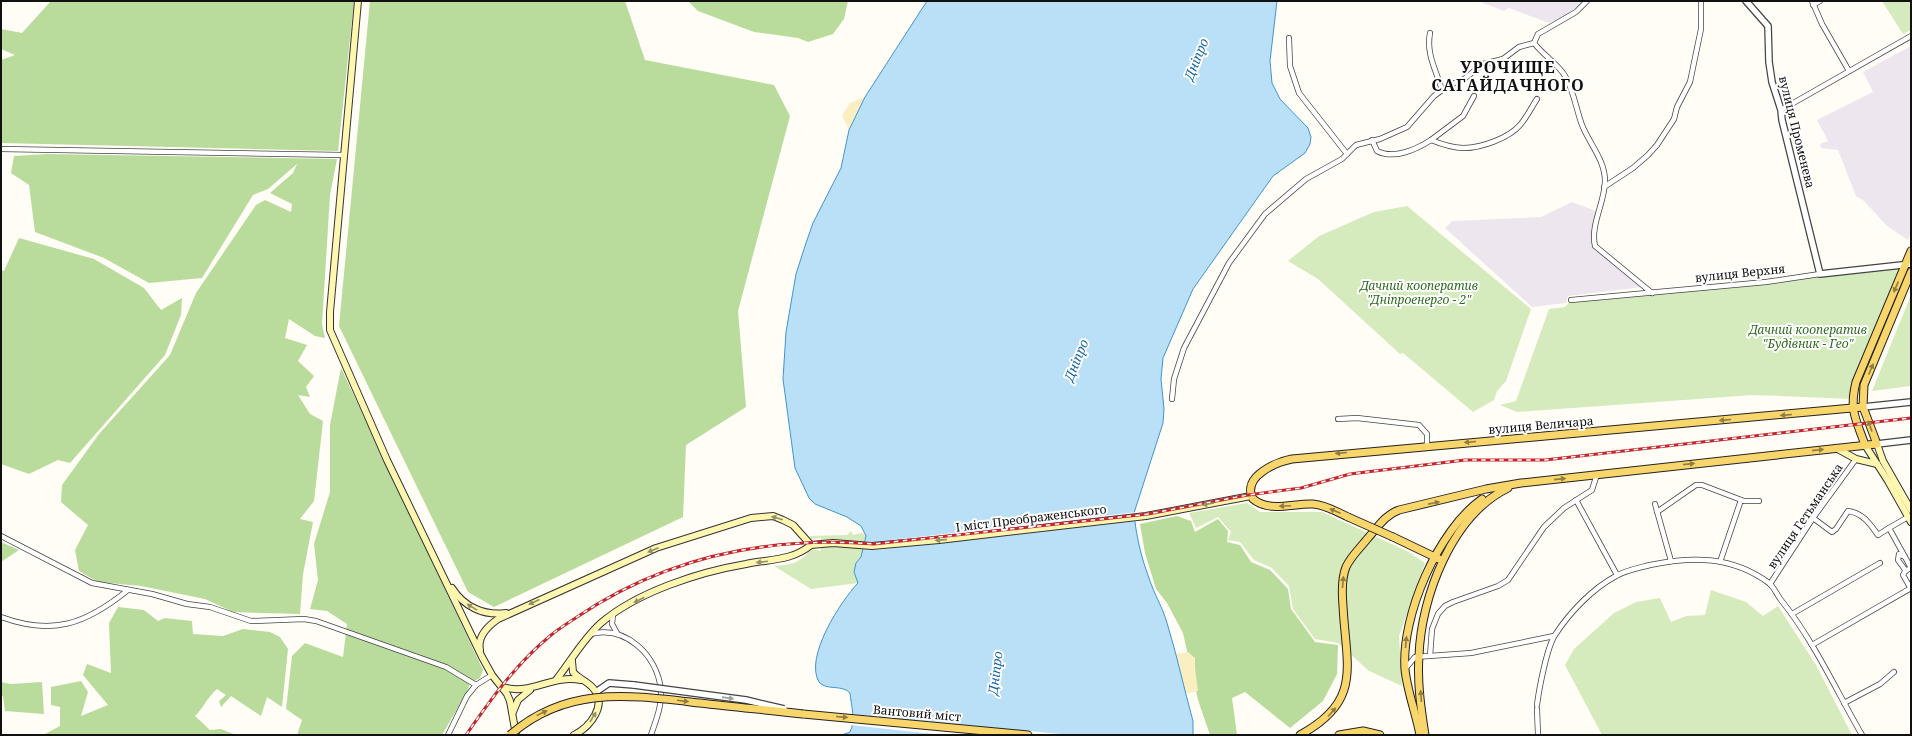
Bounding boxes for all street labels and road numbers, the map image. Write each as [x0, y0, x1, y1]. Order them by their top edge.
street label: вулиця Променева [1775, 74, 1819, 190]
street label: вулиця Верхня [1694, 260, 1786, 286]
street label: вулиця Величара [1488, 412, 1594, 438]
street label: вулиця Гетьманська [1763, 460, 1847, 572]
street label: I міст Преображенського [955, 500, 1107, 536]
street label: Вантовий міст [872, 701, 962, 725]

